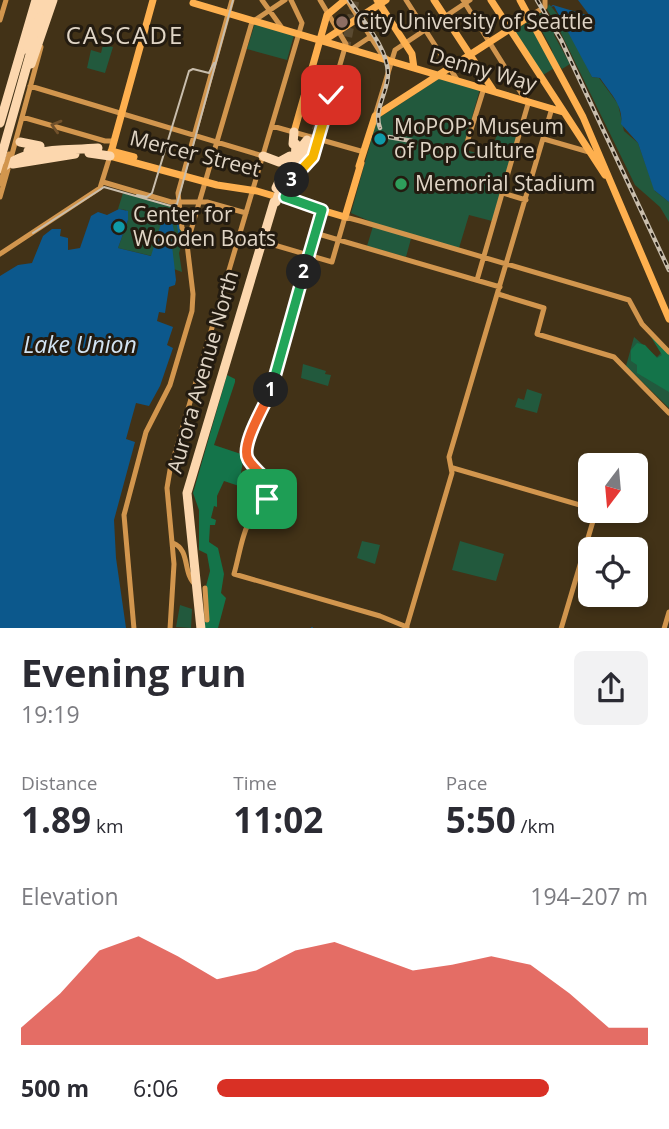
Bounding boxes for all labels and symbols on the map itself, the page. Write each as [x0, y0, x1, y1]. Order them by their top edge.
place label: City University of Seattle [356, 7, 593, 35]
marker: City University of Seattle [334, 14, 350, 30]
district label: CASCADE [66, 18, 184, 51]
street label: Denny Way [426, 40, 541, 98]
pin [301, 65, 361, 125]
place label: MoPOP: Museum of Pop Culture [394, 112, 564, 164]
one-way arrow [50, 120, 62, 135]
street label: Mercer Street [127, 123, 264, 183]
marker: MoPOP: Museum of Pop Culture [372, 131, 388, 147]
pin: 3 [274, 162, 310, 198]
place label: Memorial Stadium [415, 169, 595, 197]
marker: Memorial Stadium [393, 176, 409, 192]
place label: Center for Wooden Boats [133, 200, 276, 252]
marker: Center for Wooden Boats [111, 219, 127, 235]
pin: 2 [286, 254, 322, 290]
street label: Aurora Avenue North [160, 267, 244, 476]
water label: Lake Union [23, 328, 137, 360]
pin: 1 [254, 372, 288, 408]
north arrow [578, 453, 648, 523]
pin [237, 469, 297, 529]

